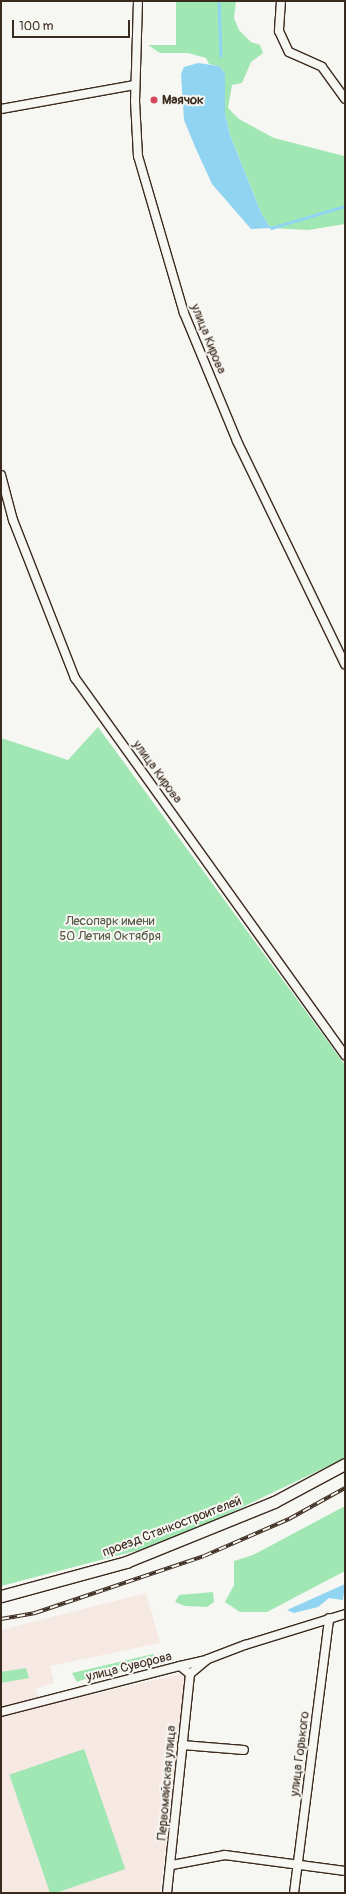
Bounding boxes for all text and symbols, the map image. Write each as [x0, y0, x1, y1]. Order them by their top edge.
scale bar [14, 12, 132, 38]
text: 100 m [19, 19, 53, 34]
place label: Маячок [162, 92, 204, 108]
marker: Маячок [149, 95, 159, 105]
street label: улица Кирова [187, 302, 229, 376]
street label: улица Кирова [129, 737, 185, 807]
park label: Лесопарк имени 50 Летия Октября [59, 914, 161, 945]
street label: проезд Станкостроителей [100, 1493, 244, 1561]
street label: улица Суворова [85, 1649, 173, 1685]
street label: улица Горького [287, 1711, 313, 1797]
street label: Первомайская улица [154, 1725, 180, 1841]

